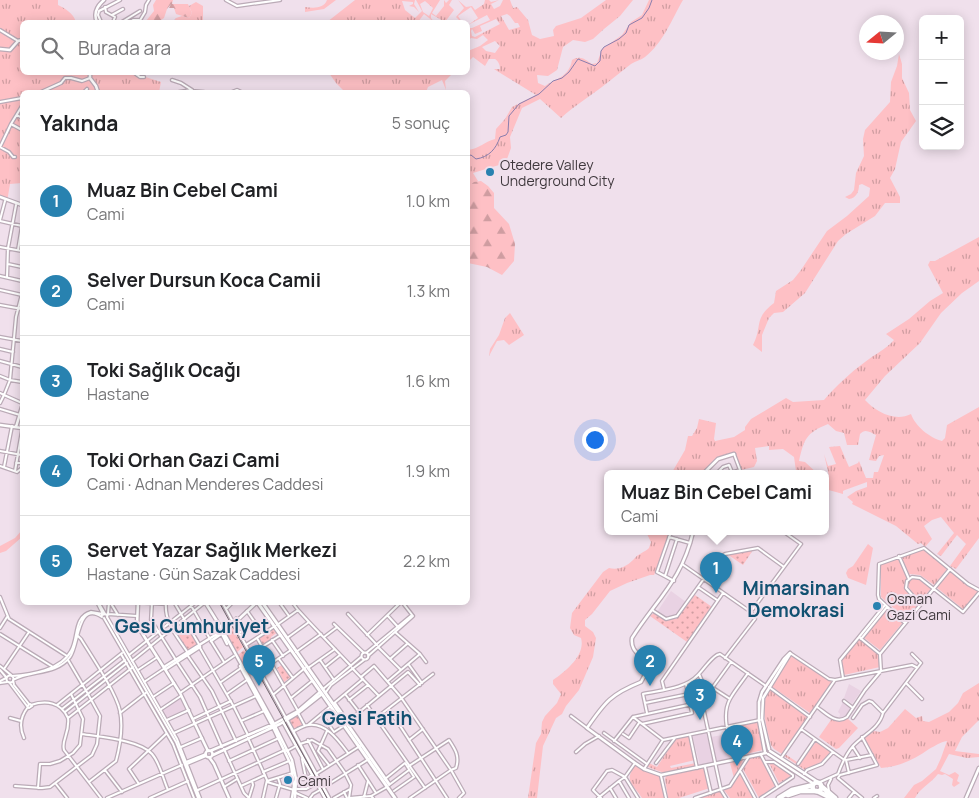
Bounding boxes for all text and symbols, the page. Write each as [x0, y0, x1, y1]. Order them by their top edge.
north arrow [859, 15, 904, 60]
map controls [919, 15, 964, 150]
button: + [919, 15, 964, 60]
search box [20, 20, 470, 75]
icon: search [38, 34, 66, 62]
text: Burada ara [78, 35, 171, 61]
button: − [919, 60, 964, 105]
button: layers [919, 105, 964, 150]
text: Yakında [40, 109, 118, 137]
text: 5 sonuç [392, 112, 450, 134]
place label: Otedere Valley Underground City [500, 155, 615, 190]
marker: Otedere Valley Underground City [484, 166, 496, 178]
text: Muaz Bin Cebel Cami [87, 177, 278, 203]
text: 1 [52, 190, 60, 212]
text: 1.0 km [406, 190, 450, 212]
text: Cami [87, 203, 125, 225]
text: Selver Dursun Koca Camii [87, 267, 321, 293]
text: 2 [51, 280, 61, 302]
text: 1.3 km [407, 280, 450, 302]
text: Cami [87, 293, 125, 315]
text: Toki Sağlık Ocağı [87, 357, 241, 383]
text: 3 [51, 370, 61, 392]
text: 1.6 km [406, 370, 450, 392]
text: Hastane [87, 383, 149, 405]
your location [582, 427, 608, 453]
text: Toki Orhan Gazi Cami [87, 447, 280, 473]
text: 4 [51, 460, 61, 482]
text: 1.9 km [406, 460, 450, 482]
popup [604, 470, 829, 535]
text: Cami · Adnan Menderes Caddesi [87, 473, 324, 495]
text: Muaz Bin Cebel Cami [621, 479, 812, 505]
text: Cami [621, 505, 659, 527]
text: Servet Yazar Sağlık Merkezi [87, 537, 337, 563]
text: 5 [51, 550, 61, 572]
text: 2.2 km [403, 550, 450, 572]
pin: 1 [700, 552, 732, 593]
text: Hastane · Gün Sazak Caddesi [87, 563, 300, 585]
district label: Mimarsinan Demokrasi [742, 575, 850, 623]
place label: Osman Gazi Cami [887, 589, 951, 624]
marker: Osman Gazi Cami [871, 600, 883, 612]
district label: Gesi Cumhuriyet [115, 613, 269, 639]
pin: 5 [243, 645, 275, 686]
pin: 2 [634, 645, 666, 686]
pin: 3 [684, 679, 716, 720]
district label: Gesi Fatih [322, 705, 412, 731]
pin: 4 [721, 725, 753, 766]
place label: Cami [298, 771, 331, 790]
marker: Cami [282, 774, 294, 786]

